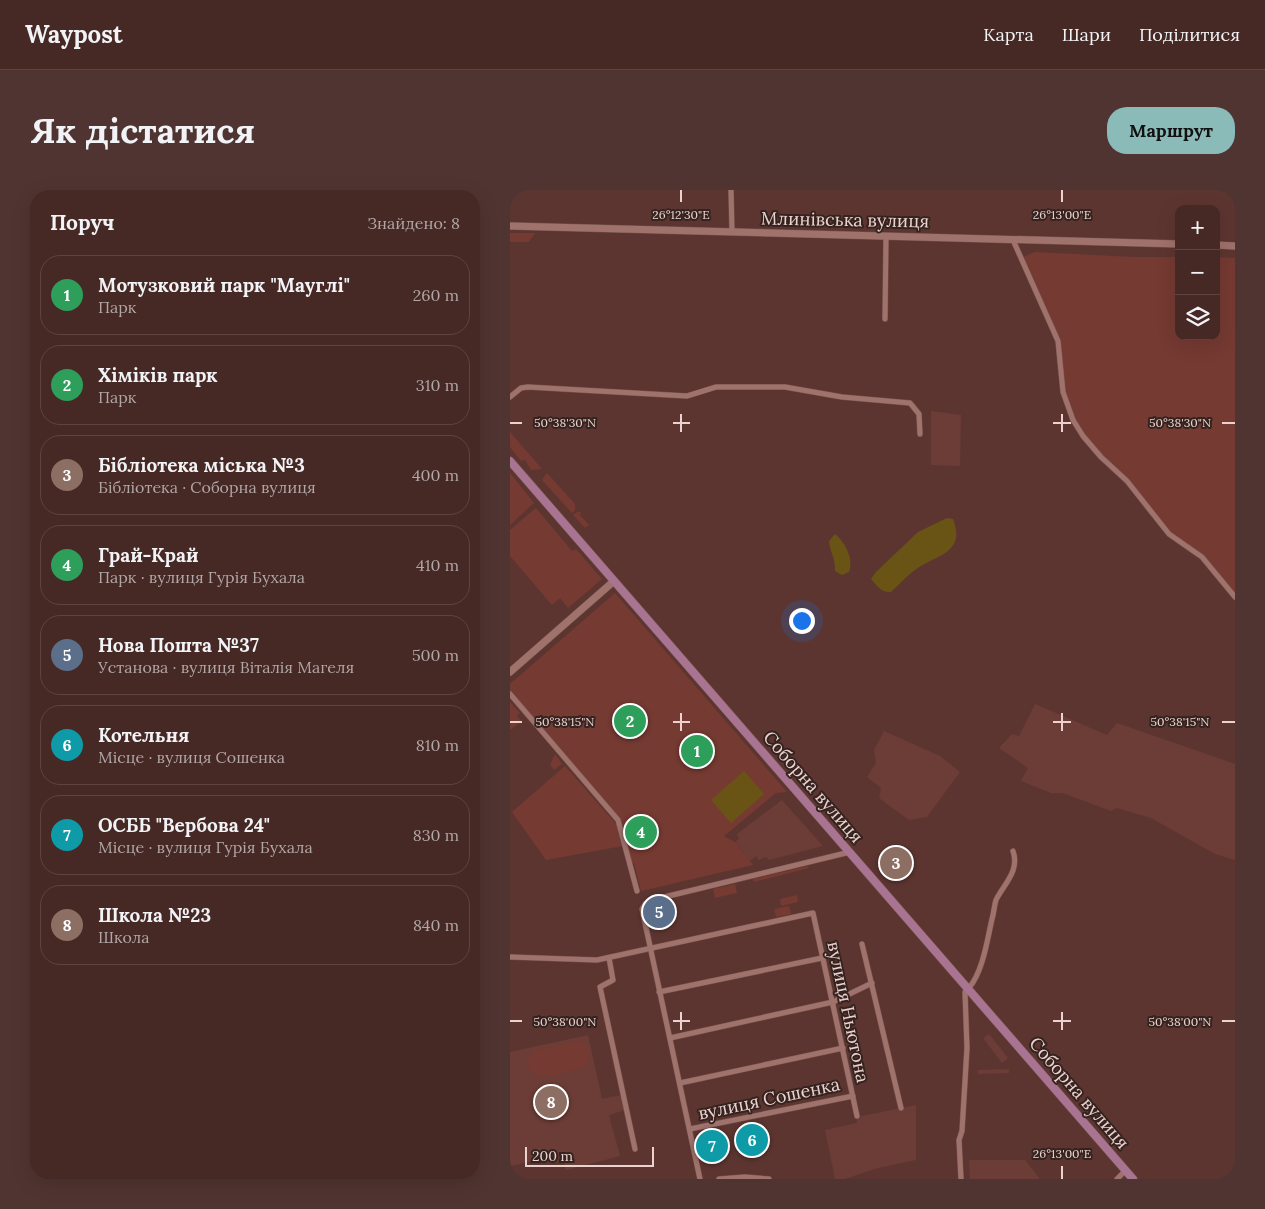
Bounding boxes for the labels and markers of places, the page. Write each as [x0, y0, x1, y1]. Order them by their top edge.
pin: 2 [614, 702, 646, 740]
pin: 1 [681, 732, 713, 770]
pin: 4 [625, 813, 657, 851]
pin: 3 [880, 844, 912, 882]
pin: 5 [643, 893, 675, 931]
pin: 8 [535, 1083, 567, 1121]
pin: 6 [736, 1121, 768, 1159]
pin: 7 [696, 1127, 728, 1165]

